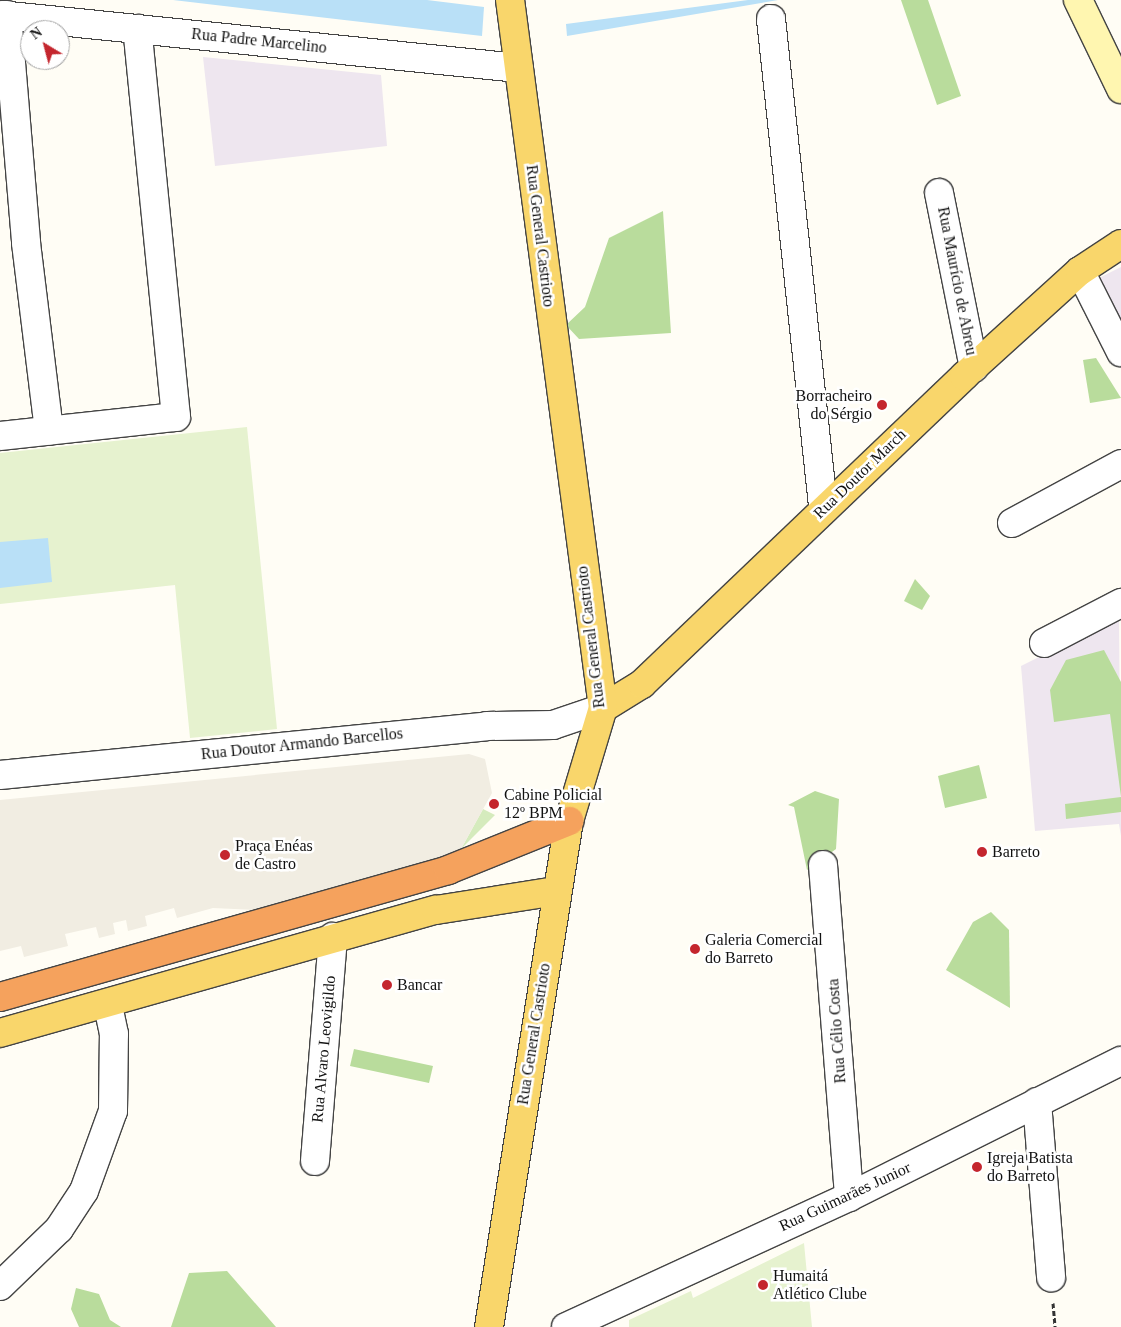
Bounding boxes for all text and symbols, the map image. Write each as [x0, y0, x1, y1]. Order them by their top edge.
north arrow [20, 20, 70, 70]
text: N [28, 24, 45, 42]
street label: Rua Padre Marcelino [190, 24, 328, 58]
street label: Rua General Castrioto [522, 164, 558, 308]
street label: Rua Maurício de Abreu [933, 205, 981, 357]
place label: Borracheiro do Sérgio [796, 386, 872, 424]
marker: Borracheiro do Sérgio [876, 399, 888, 411]
street label: Rua Doutor March [810, 425, 910, 523]
street label: Rua General Castrioto [573, 565, 609, 709]
street label: Rua Doutor Armando Barcellos [200, 724, 404, 764]
place label: Cabine Policial 12º BPM [504, 785, 602, 823]
marker: Cabine Policial 12º BPM [488, 798, 500, 810]
place label: Praça Enéas de Castro [235, 836, 313, 874]
place label: Barreto [992, 842, 1040, 862]
marker: Barreto [976, 846, 988, 858]
marker: Praça Enéas de Castro [219, 849, 231, 861]
place label: Galeria Comercial do Barreto [705, 930, 823, 968]
marker: Galeria Comercial do Barreto [689, 943, 701, 955]
street label: Rua General Castrioto [513, 962, 555, 1106]
street label: Rua Alvaro Leovigildo [308, 974, 340, 1124]
place label: Bancar [397, 975, 442, 995]
street label: Rua Célio Costa [824, 978, 850, 1084]
marker: Bancar [381, 979, 393, 991]
place label: Igreja Batista do Barreto [987, 1148, 1073, 1186]
street label: Rua Guimarães Junior [776, 1158, 914, 1236]
marker: Igreja Batista do Barreto [971, 1161, 983, 1173]
place label: Humaitá Atlético Clube [773, 1266, 867, 1304]
marker: Humaitá Atlético Clube [757, 1279, 769, 1291]

